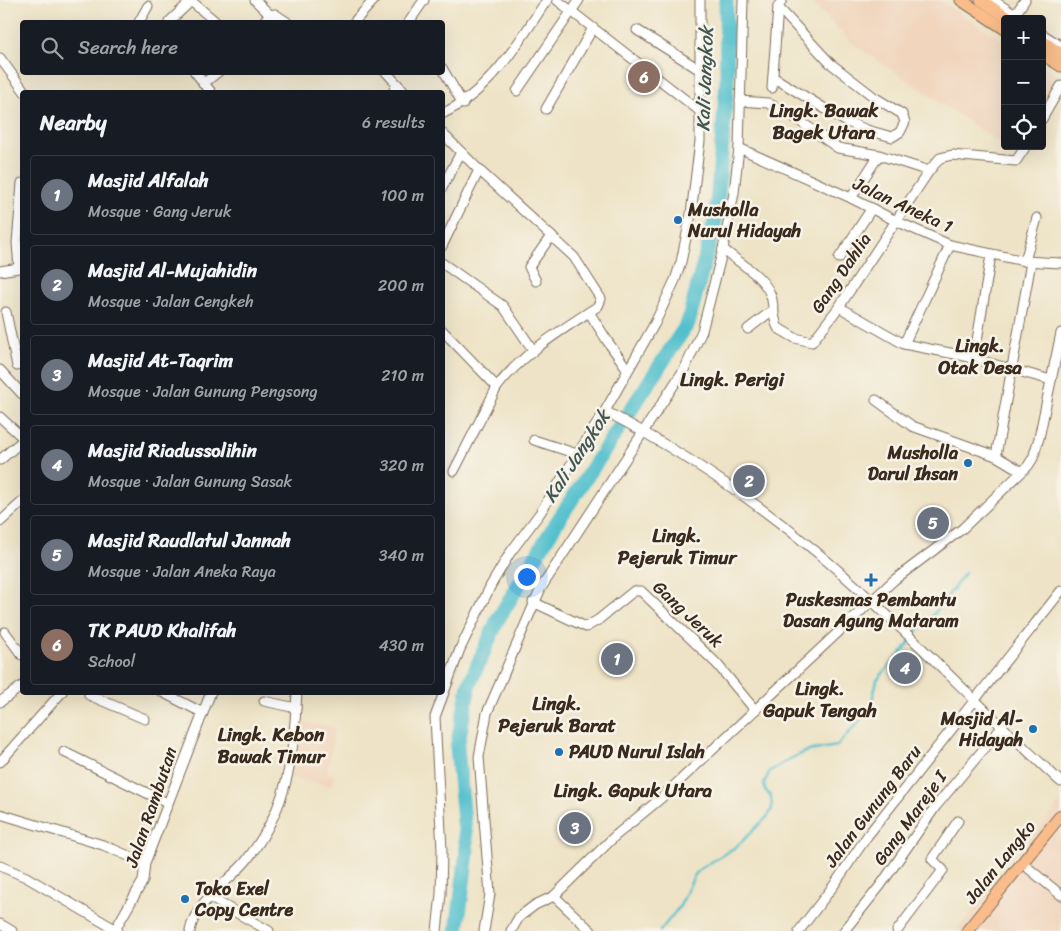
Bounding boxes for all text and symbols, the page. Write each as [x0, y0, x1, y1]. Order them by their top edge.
map controls [1001, 15, 1046, 150]
button: + [1001, 15, 1046, 60]
search box [20, 20, 445, 75]
water label: Kali Jangkok [686, 23, 723, 132]
text: Search here [78, 31, 178, 64]
icon: search [38, 34, 66, 62]
pin: 6 [628, 58, 660, 96]
button: − [1001, 60, 1046, 105]
district label: Lingk. Bawak Bagek Utara [770, 94, 879, 149]
text: Nearby [40, 104, 106, 142]
button: locate [1001, 105, 1046, 150]
text: 6 results [362, 108, 425, 137]
text: Masjid Alfalah [88, 164, 209, 197]
street label: Jalan Aneka 1 [847, 167, 959, 242]
text: 1 [54, 181, 60, 210]
text: 100 m [380, 181, 424, 210]
place label: Musholla Nurul Hidayah [687, 194, 802, 247]
text: Mosque · Gang Jeruk [88, 197, 231, 226]
marker: Musholla Nurul Hidayah [672, 214, 684, 226]
street label: Gang Dahlia [802, 226, 880, 320]
text: Masjid Al-Mujahidin [88, 254, 257, 287]
text: 2 [52, 271, 62, 300]
text: 200 m [378, 271, 424, 300]
text: Mosque · Jalan Cengkeh [88, 287, 254, 316]
district label: Lingk. Otak Desa [938, 329, 1022, 384]
text: Masjid At-Taqrim [88, 344, 233, 377]
text: 3 [53, 361, 61, 390]
text: 210 m [381, 361, 424, 390]
district label: Lingk. Perigi [680, 363, 785, 396]
text: Mosque · Jalan Gunung Pengsong [88, 377, 318, 406]
water label: Kali Jangkok [534, 401, 620, 509]
text: Masjid Riadussolihin [88, 434, 257, 467]
place label: Musholla Darul Ihsan [868, 437, 959, 490]
text: 4 [52, 451, 62, 480]
text: 320 m [379, 451, 424, 480]
marker: Musholla Darul Ihsan [962, 457, 974, 469]
pin: 2 [733, 462, 765, 500]
text: Mosque · Jalan Gunung Sasak [88, 467, 292, 496]
pin: 5 [917, 504, 949, 542]
district label: Lingk. Pejeruk Timur [618, 519, 739, 574]
text: Masjid Raudlatul Jannah [88, 524, 291, 557]
text: 5 [52, 541, 62, 570]
text: 340 m [379, 541, 424, 570]
text: Mosque · Jalan Aneka Raya [88, 557, 276, 586]
your location [514, 564, 540, 590]
street label: Gang Jeruk [645, 572, 731, 656]
marker: Puskesmas Pembantu Dasan Agung Mataram [864, 573, 878, 587]
place label: Puskesmas Pembantu Dasan Agung Mataram [783, 584, 959, 637]
text: TK PAUD Khalifah [88, 614, 237, 647]
text: 6 [52, 631, 62, 660]
text: 430 m [379, 631, 424, 660]
pin: 1 [601, 640, 633, 678]
text: School [88, 647, 135, 676]
pin: 4 [889, 649, 921, 687]
district label: Lingk. Gapuk Tengah [762, 672, 877, 727]
district label: Lingk. Pejeruk Barat [498, 687, 616, 742]
place label: Masjid Al- Hidayah [940, 703, 1024, 756]
district label: Lingk. Kebon Bawak Timur [217, 718, 327, 773]
marker: Masjid Al- Hidayah [1027, 723, 1039, 735]
place label: PAUD Nurul Islah [569, 736, 705, 768]
street label: Jalan Gunung Baru [815, 737, 930, 875]
street label: Jalan Rambutan [115, 742, 187, 873]
marker: PAUD Nurul Islah [553, 746, 565, 758]
street label: Gang Mareje I [864, 762, 957, 872]
district label: Lingk. Gapuk Utara [554, 774, 713, 807]
pin: 3 [559, 809, 591, 847]
street label: Jalan Langko [955, 813, 1044, 912]
place label: Toko Exel Copy Centre [194, 873, 293, 926]
marker: Toko Exel Copy Centre [179, 893, 191, 905]

